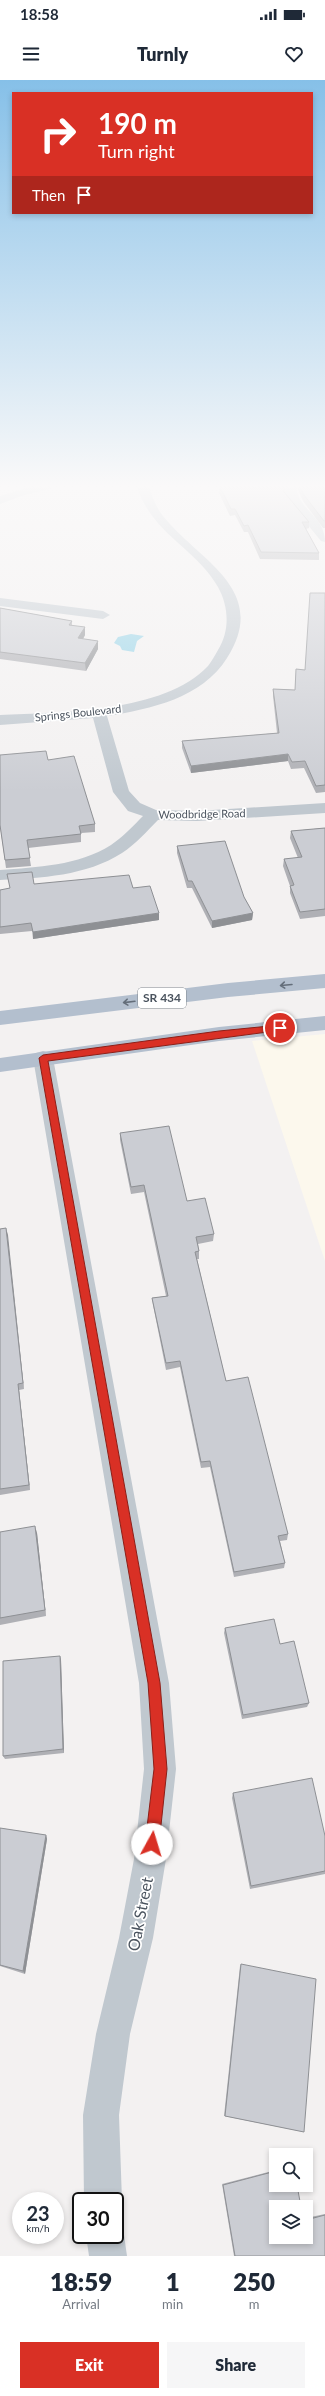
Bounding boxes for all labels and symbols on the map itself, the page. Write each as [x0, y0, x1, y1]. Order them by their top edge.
street label: Springs Boulevard [34, 702, 122, 724]
street label: Woodbridge Road [158, 806, 246, 821]
one-way arrow [280, 981, 293, 988]
road number: SR 434 [138, 988, 186, 1008]
one-way arrow [123, 998, 136, 1006]
pin [263, 1011, 297, 1045]
position arrow [131, 1823, 173, 1865]
street label: Oak Street [123, 1875, 156, 1952]
speed limit sign: 30 [72, 2192, 124, 2244]

